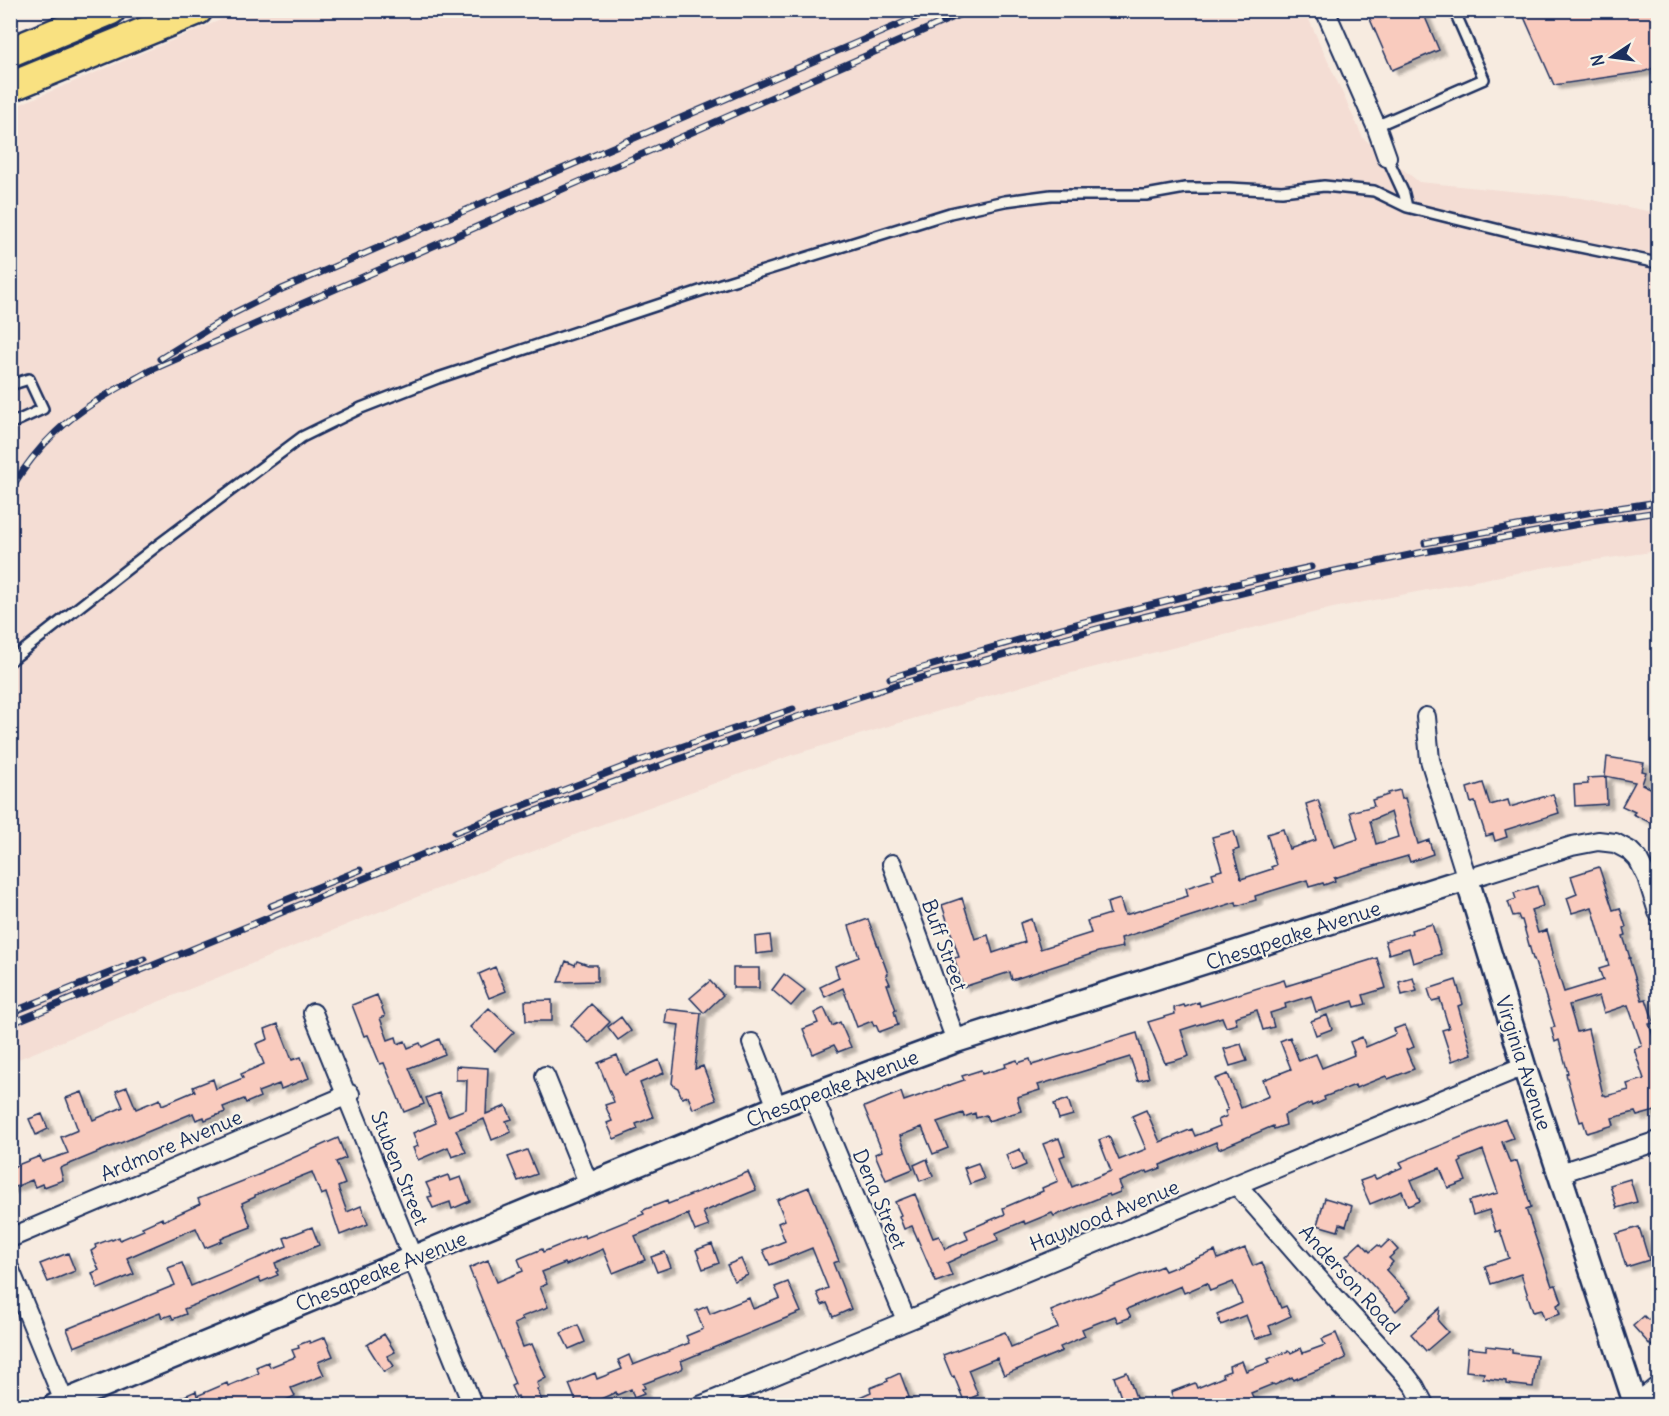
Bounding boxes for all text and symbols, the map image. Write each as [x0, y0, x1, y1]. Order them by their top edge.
north arrow [1582, 27, 1642, 87]
text: N [1586, 53, 1608, 68]
street label: Chesapeake Avenue [1202, 895, 1384, 975]
street label: Buff Street [917, 896, 973, 995]
street label: Virginia Avenue [1491, 993, 1557, 1133]
street label: Chesapeake Avenue [742, 1044, 922, 1132]
street label: Ardmore Avenue [96, 1104, 246, 1186]
street label: Stuben Street [366, 1107, 434, 1229]
street label: Dena Street [848, 1145, 912, 1253]
street label: Haywood Avenue [1026, 1174, 1182, 1256]
street label: Anderson Road [1294, 1219, 1406, 1339]
street label: Chesapeake Avenue [292, 1225, 470, 1317]

